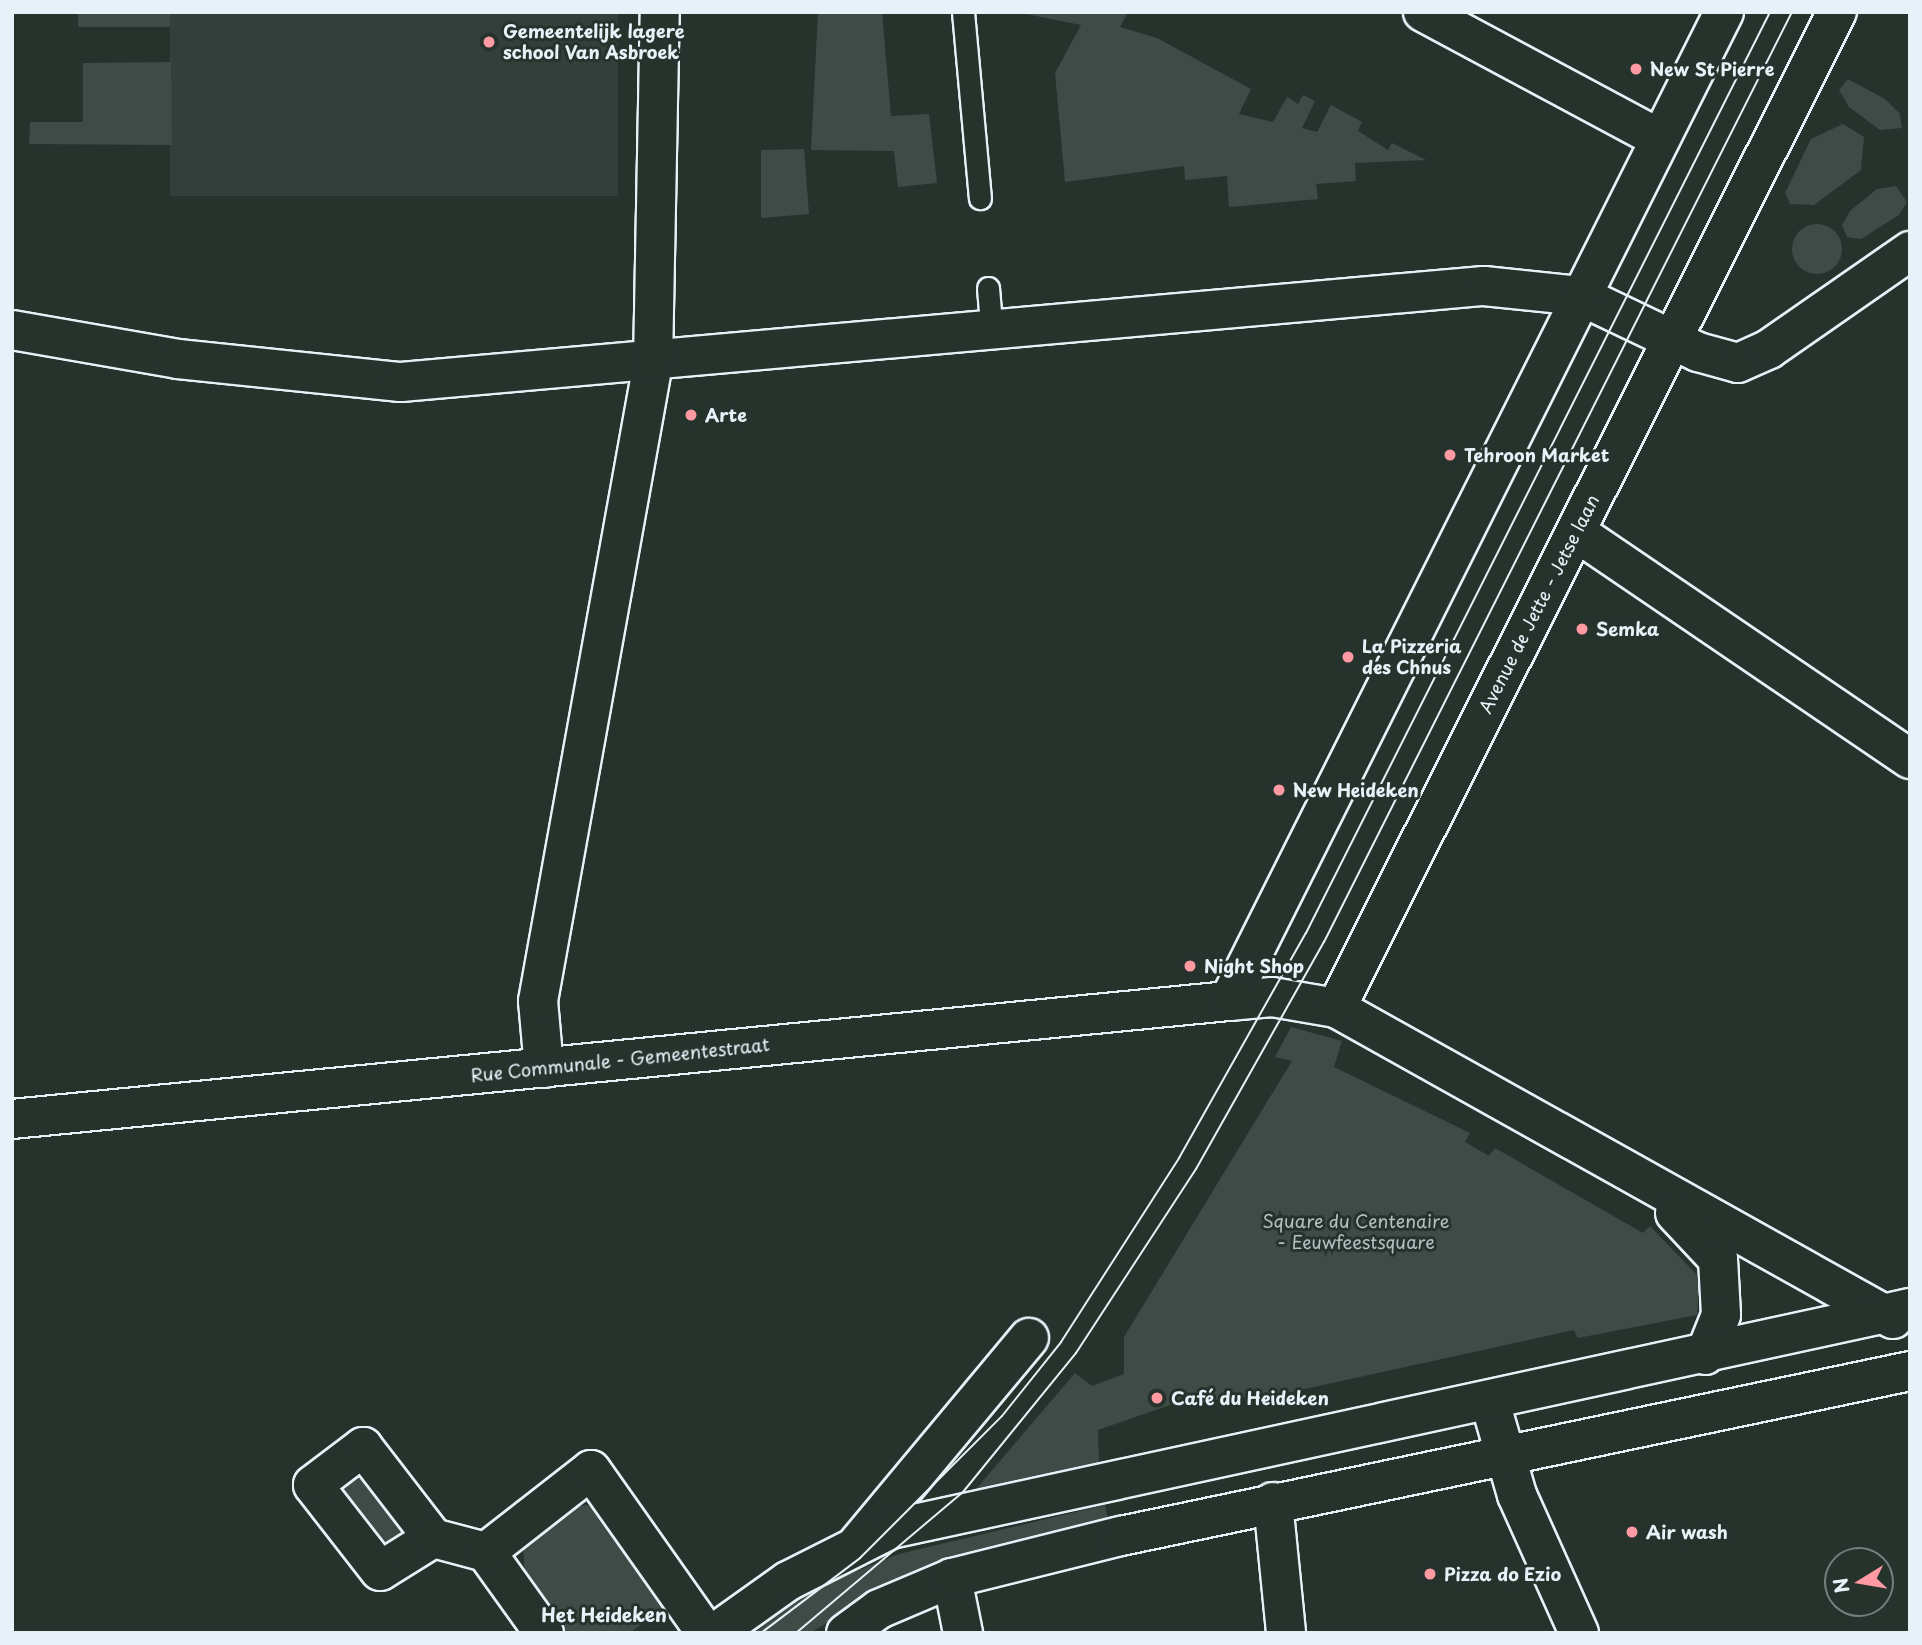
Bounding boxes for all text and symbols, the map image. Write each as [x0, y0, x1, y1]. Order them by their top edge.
place label: Gemeentelijk lagere school Van Asbroek [503, 21, 685, 64]
marker: Gemeentelijk lagere school Van Asbroek [481, 34, 497, 50]
place label: New St Pierre [1650, 58, 1775, 80]
marker: New St Pierre [1628, 61, 1644, 77]
place label: Arte [705, 404, 747, 426]
marker: Arte [683, 407, 699, 423]
place label: Tehroon Market [1464, 444, 1610, 466]
marker: Tehroon Market [1442, 447, 1458, 463]
street label: Avenue de Jette - Jetse laan [1474, 490, 1604, 718]
place label: Semka [1596, 618, 1659, 640]
marker: Semka [1574, 621, 1590, 637]
place label: La Pizzeria des Chnus [1362, 636, 1462, 678]
marker: La Pizzeria des Chnus [1340, 649, 1356, 665]
place label: New Heideken [1293, 779, 1420, 801]
marker: New Heideken [1271, 782, 1287, 798]
place label: Night Shop [1204, 955, 1305, 977]
marker: Night Shop [1182, 958, 1198, 974]
street label: Rue Communale - Gemeentestraat [468, 1033, 772, 1087]
park label: Square du Centenaire - Eeuwfeestsquare [1261, 1211, 1451, 1254]
place label: Café du Heideken [1171, 1387, 1329, 1409]
marker: Café du Heideken [1149, 1390, 1165, 1406]
place label: Air wash [1646, 1521, 1727, 1543]
marker: Air wash [1624, 1524, 1640, 1540]
north arrow [1824, 1547, 1894, 1617]
place label: Pizza do Ezio [1444, 1563, 1563, 1585]
marker: Pizza do Ezio [1422, 1566, 1438, 1582]
text: N [1825, 1576, 1856, 1596]
district label: Het Heideken [541, 1604, 667, 1626]

